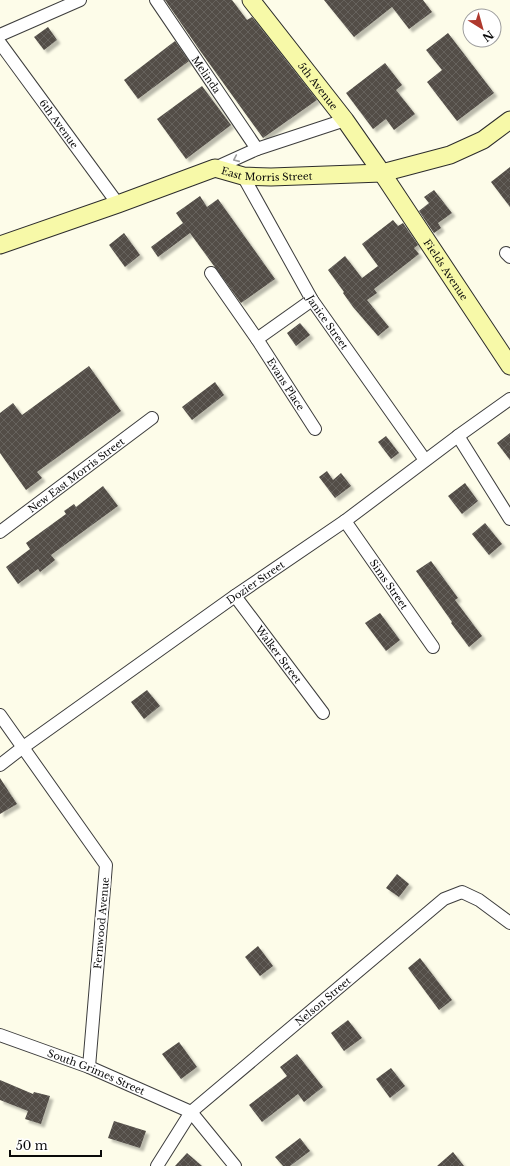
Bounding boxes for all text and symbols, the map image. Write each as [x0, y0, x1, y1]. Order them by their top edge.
north arrow [462, 8, 502, 48]
text: N [479, 27, 496, 45]
street label: Melinda [189, 54, 224, 96]
street label: 5th Avenue [295, 60, 341, 113]
street label: 6th Avenue [36, 97, 81, 151]
one-way arrow [233, 154, 240, 162]
street label: East Morris Street [220, 164, 313, 184]
street label: Fields Avenue [421, 237, 471, 303]
street label: Janice Street [303, 291, 351, 352]
street label: Evans Place [264, 356, 307, 413]
street label: New East Morris Street [26, 435, 127, 516]
street label: Sims Street [367, 557, 411, 612]
street label: Dozier Street [224, 558, 287, 607]
street label: Walker Street [252, 622, 304, 686]
street label: Fernwood Avenue [91, 876, 112, 970]
street label: Nelson Street [293, 974, 354, 1029]
street label: South Grimes Street [46, 1047, 147, 1098]
scale bar [10, 1132, 101, 1158]
text: 50 m [16, 1138, 48, 1153]

